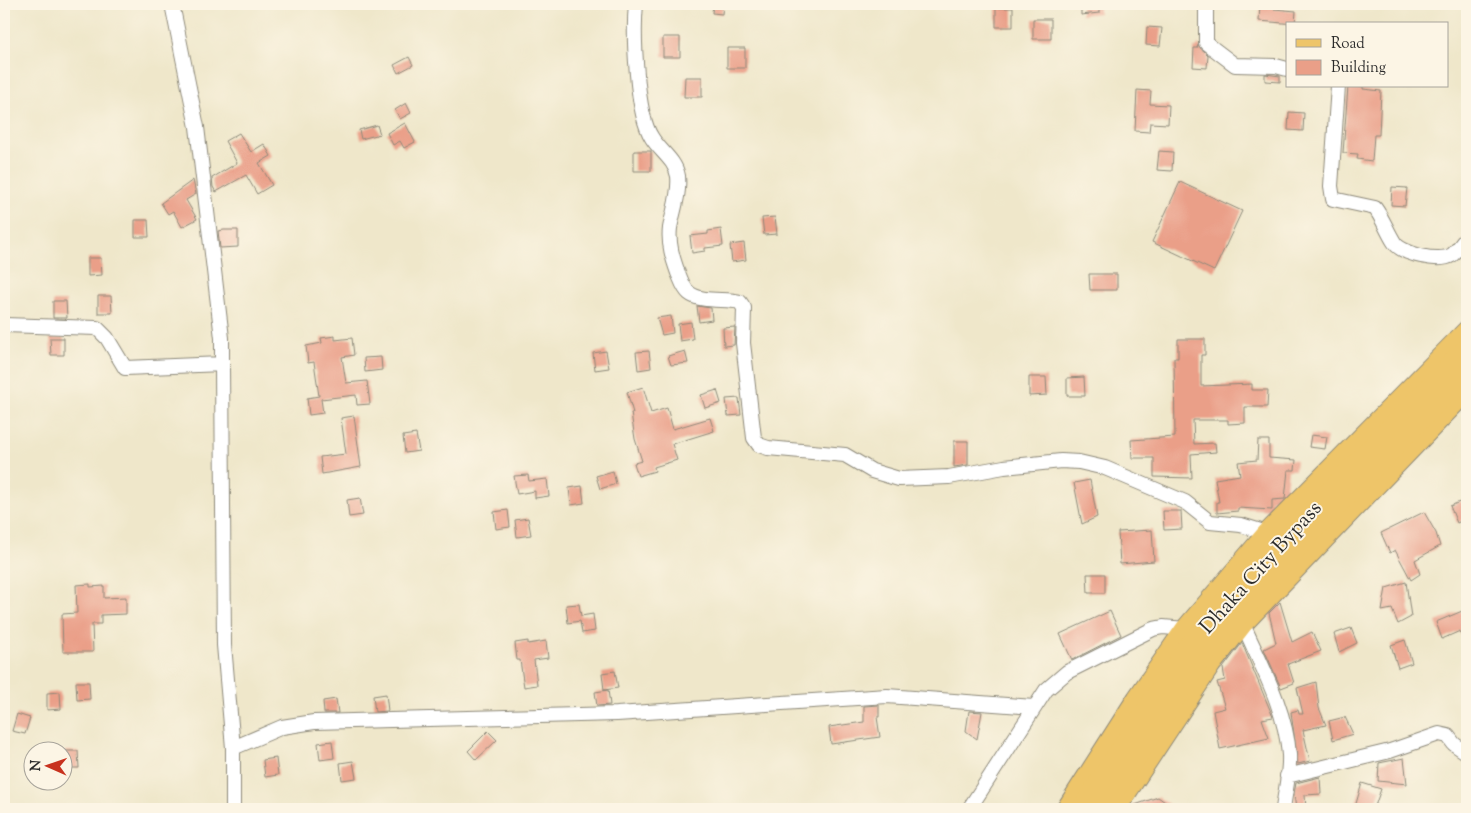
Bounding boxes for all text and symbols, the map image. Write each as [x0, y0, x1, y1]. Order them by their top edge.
legend [1286, 22, 1448, 88]
text: Road [1331, 34, 1365, 55]
text: Building [1331, 58, 1386, 79]
street label: Dhaka City Bypass [1193, 495, 1330, 642]
north arrow [22, 740, 72, 790]
text: N [27, 760, 47, 772]

